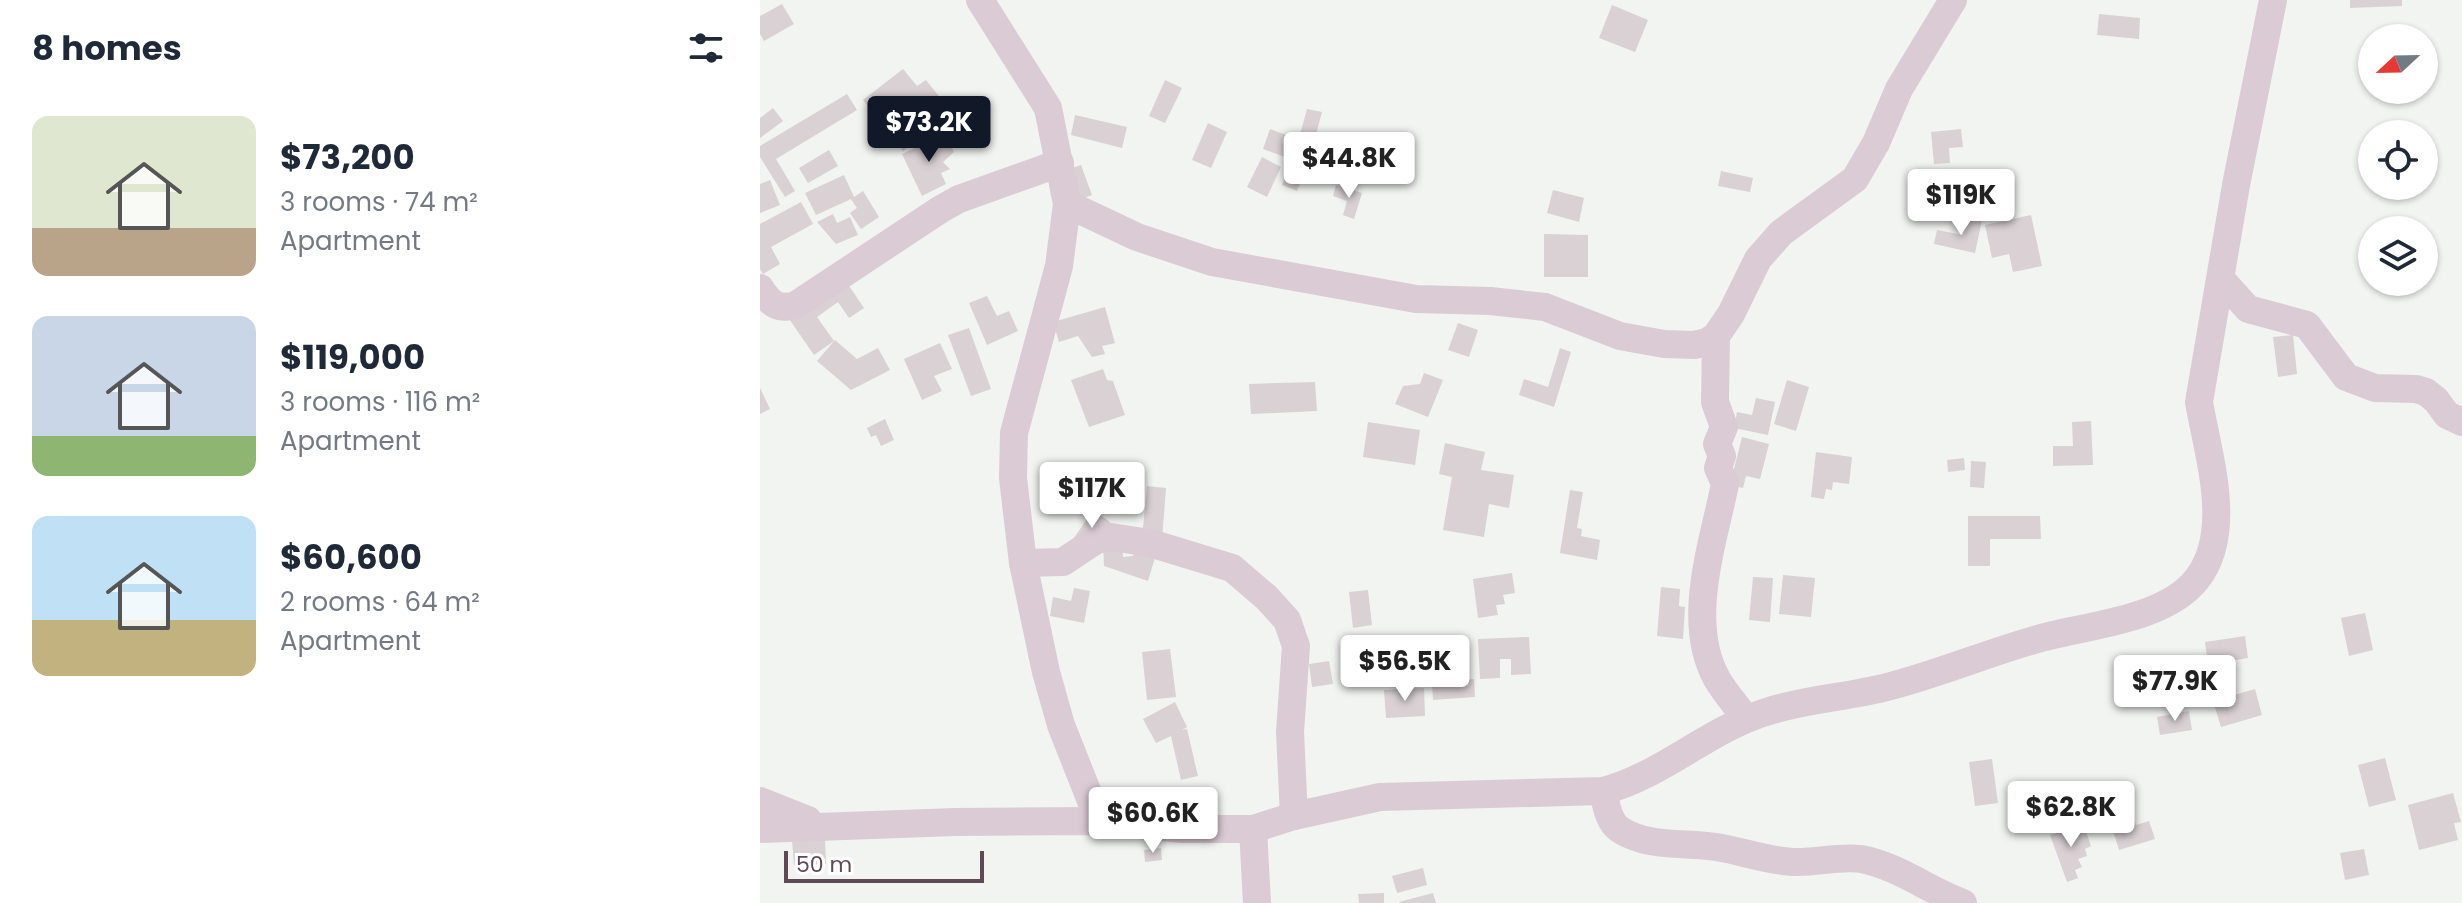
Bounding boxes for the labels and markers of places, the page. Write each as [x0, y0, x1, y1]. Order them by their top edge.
pin: $73.2K [864, 96, 994, 164]
pin: $44.8K [1284, 132, 1414, 200]
pin: $119K [1905, 169, 2017, 237]
pin: $117K [1036, 462, 1148, 530]
pin: $56.5K [1340, 635, 1470, 703]
pin: $77.9K [2110, 655, 2240, 723]
pin: $62.8K [2006, 781, 2136, 849]
pin: $60.6K [1088, 787, 1218, 855]

